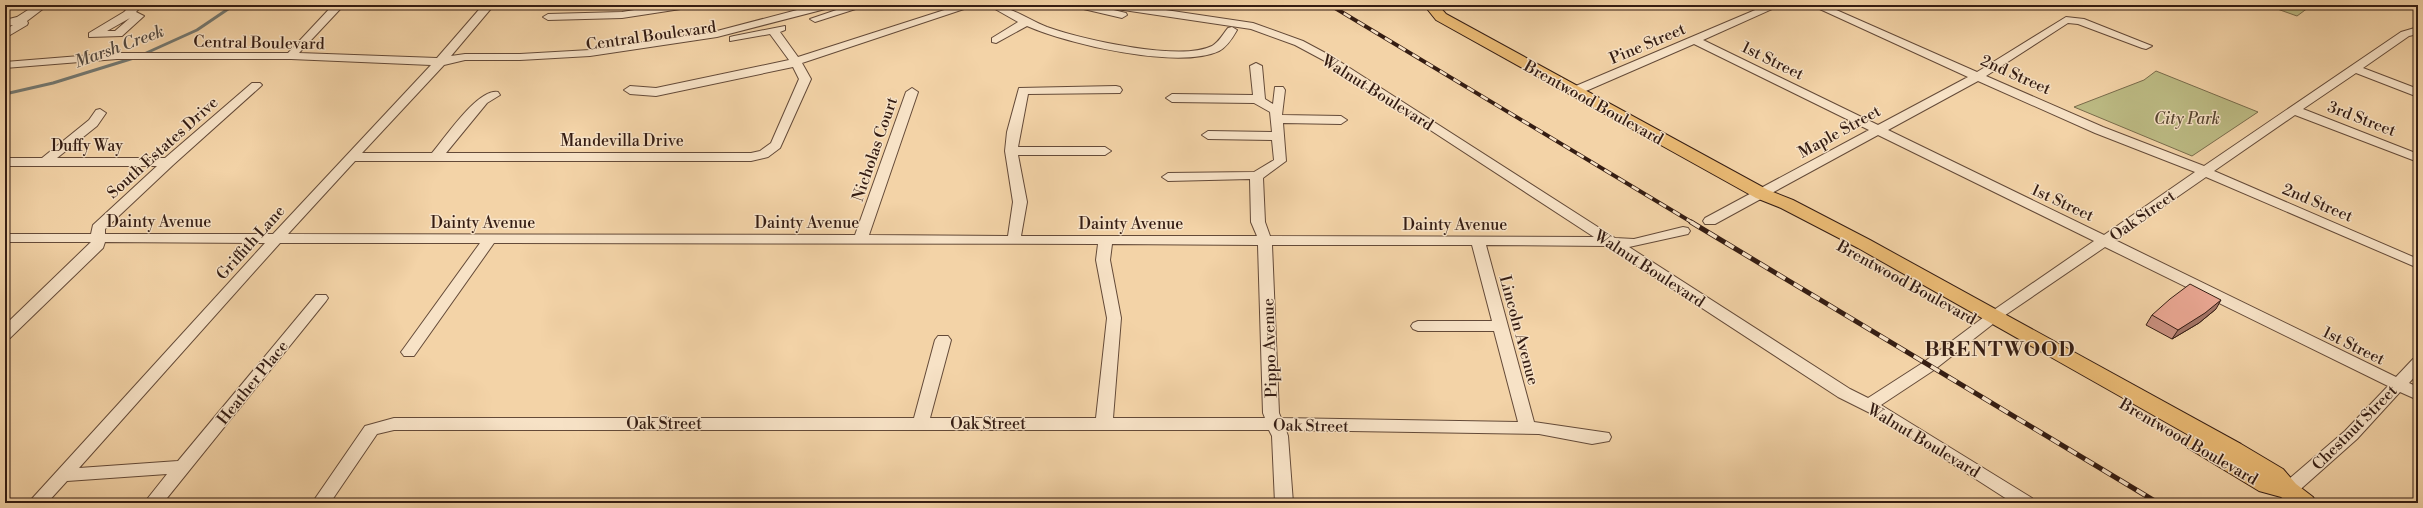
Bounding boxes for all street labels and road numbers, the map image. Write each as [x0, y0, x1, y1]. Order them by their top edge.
street label: Central Boulevard [585, 17, 718, 55]
street label: Pine Street [1606, 19, 1689, 69]
street label: Central Boulevard [193, 32, 325, 54]
street label: 1st Street [1738, 37, 1807, 85]
street label: Walnut Boulevard [1317, 50, 1437, 135]
street label: 2nd Street [1977, 51, 2054, 99]
street label: Brentwood Boulevard [1519, 56, 1667, 150]
street label: South Estates Drive [103, 93, 222, 203]
street label: Nicholas Court [848, 94, 902, 204]
street label: 3rd Street [2325, 97, 2399, 141]
street label: Maple Street [1795, 101, 1884, 163]
street label: Mandevilla Drive [560, 131, 684, 151]
street label: Duffy Way [51, 136, 123, 156]
street label: 2nd Street [2279, 179, 2356, 227]
street label: 1st Street [2028, 180, 2097, 226]
street label: Oak Street [2106, 186, 2180, 246]
street label: Griffith Lane [212, 201, 289, 284]
street label: Dainty Avenue [107, 212, 211, 232]
street label: Dainty Avenue [431, 213, 535, 233]
street label: Dainty Avenue [755, 213, 859, 233]
street label: Dainty Avenue [1079, 214, 1183, 234]
street label: Dainty Avenue [1403, 215, 1507, 235]
street label: Walnut Boulevard [1590, 225, 1709, 312]
street label: Brentwood Boulevard [1832, 236, 1980, 330]
street label: Lincoln Avenue [1495, 273, 1543, 387]
street label: Pippo Avenue [1258, 298, 1282, 398]
street label: 1st Street [2319, 322, 2388, 370]
street label: Heather Place [213, 336, 293, 429]
street label: Chestnut Street [2308, 381, 2402, 475]
street label: Brentwood Boulevard [2115, 394, 2261, 490]
street label: Walnut Boulevard [1863, 399, 1983, 482]
street label: Oak Street [626, 414, 702, 434]
street label: Oak Street [950, 414, 1026, 434]
street label: Oak Street [1273, 415, 1349, 437]

